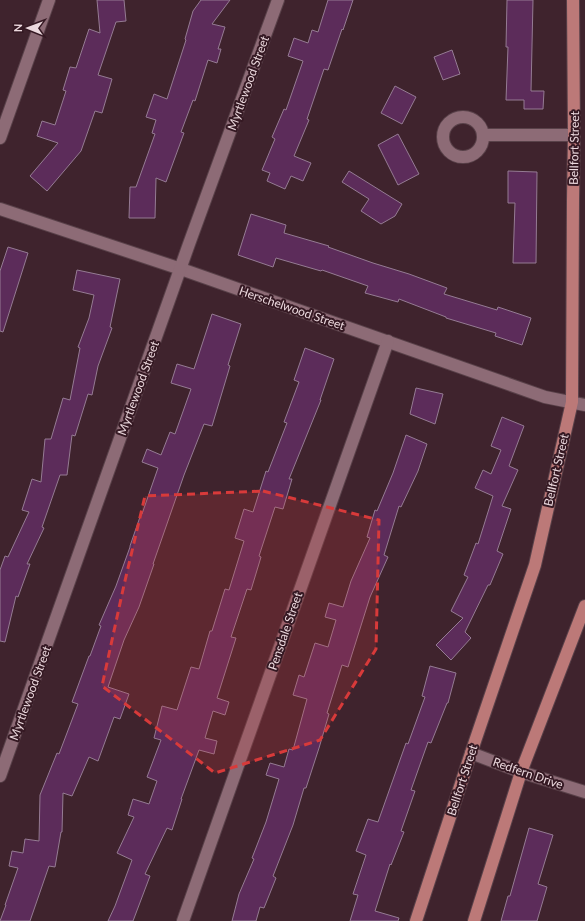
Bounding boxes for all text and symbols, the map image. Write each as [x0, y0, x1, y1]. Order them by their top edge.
north arrow [8, 8, 48, 48]
text: N [11, 23, 24, 32]
street label: Myrtlewood Street [224, 33, 272, 132]
street label: Bellfort Street [566, 110, 582, 185]
street label: Herschelwood Street [237, 283, 347, 333]
street label: Myrtlewood Street [114, 338, 162, 437]
street label: Bellfort Street [540, 432, 572, 508]
street label: Pensdale Street [265, 589, 306, 672]
street label: Myrtlewood Street [6, 643, 54, 742]
street label: Bellfort Street [443, 742, 481, 817]
street label: Redfern Drive [491, 754, 565, 792]

